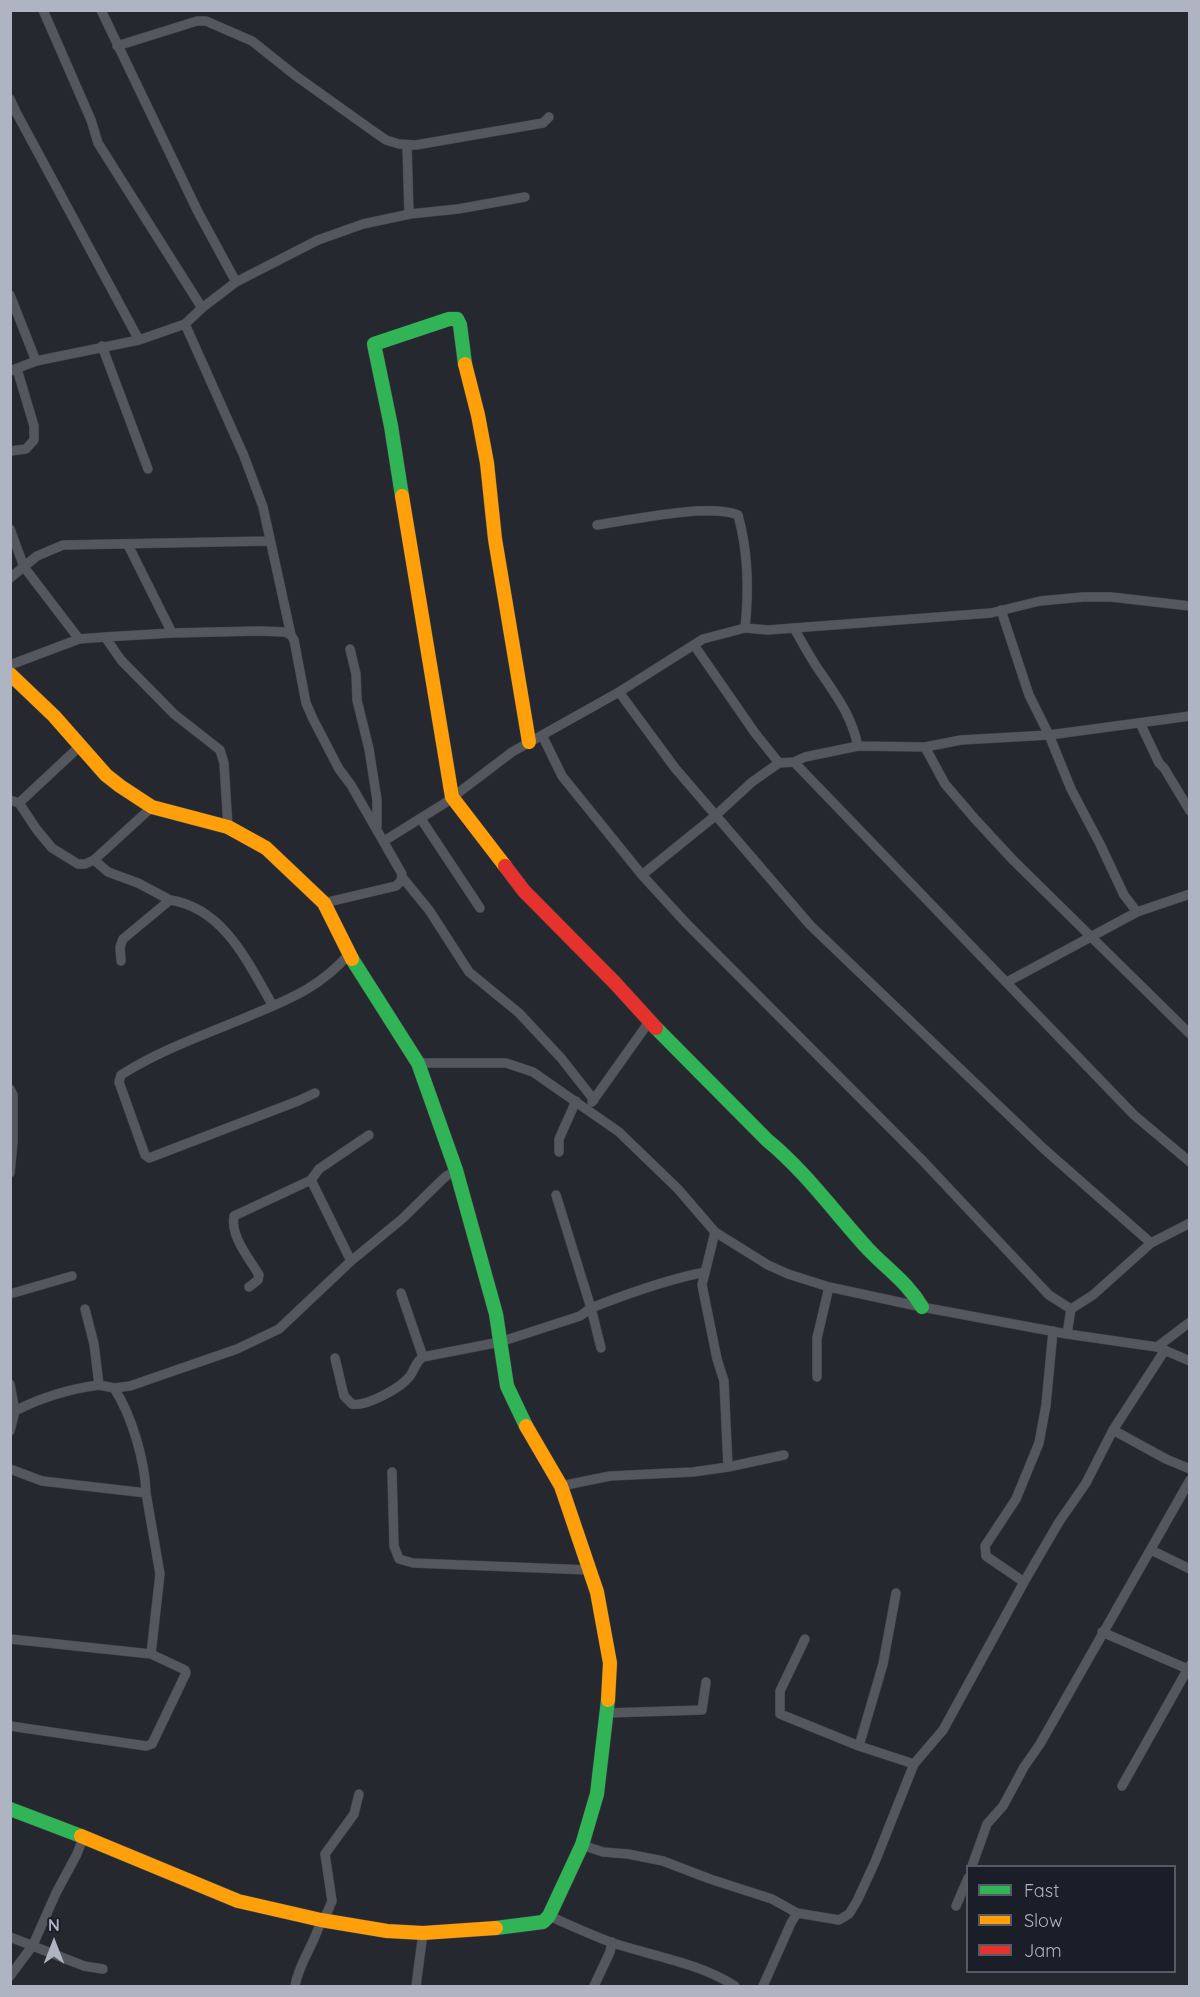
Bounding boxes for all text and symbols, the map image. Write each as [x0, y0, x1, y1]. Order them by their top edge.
legend [966, 1865, 1176, 1973]
text: Fast [1024, 1879, 1059, 1902]
text: Slow [1024, 1909, 1062, 1932]
north arrow [24, 1913, 84, 1973]
text: N [48, 1915, 60, 1935]
text: Jam [1024, 1939, 1062, 1962]

